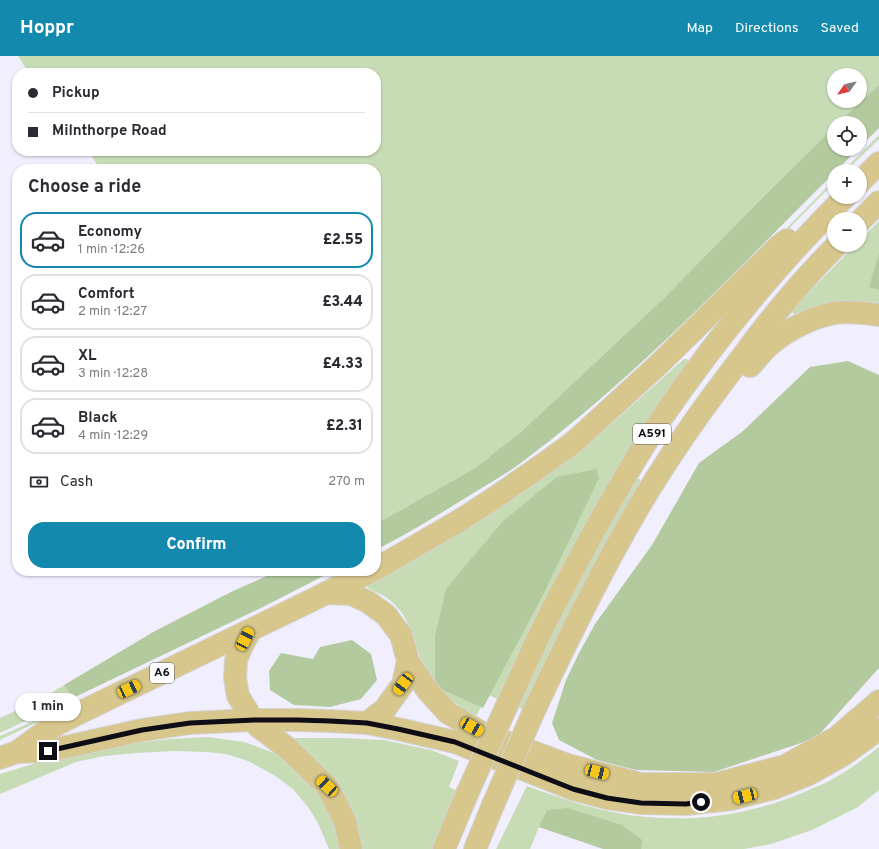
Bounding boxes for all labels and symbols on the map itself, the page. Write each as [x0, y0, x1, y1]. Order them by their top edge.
north arrow [827, 68, 867, 108]
road number: A591 [633, 424, 671, 444]
car [234, 626, 256, 652]
road number: A6 [150, 663, 174, 683]
car [391, 671, 415, 697]
car [116, 678, 142, 700]
callout: 1 min [15, 693, 81, 721]
car [459, 716, 485, 738]
route end [39, 742, 57, 760]
car [584, 763, 610, 781]
car [314, 773, 340, 799]
car [732, 787, 758, 805]
route start [692, 793, 710, 811]

